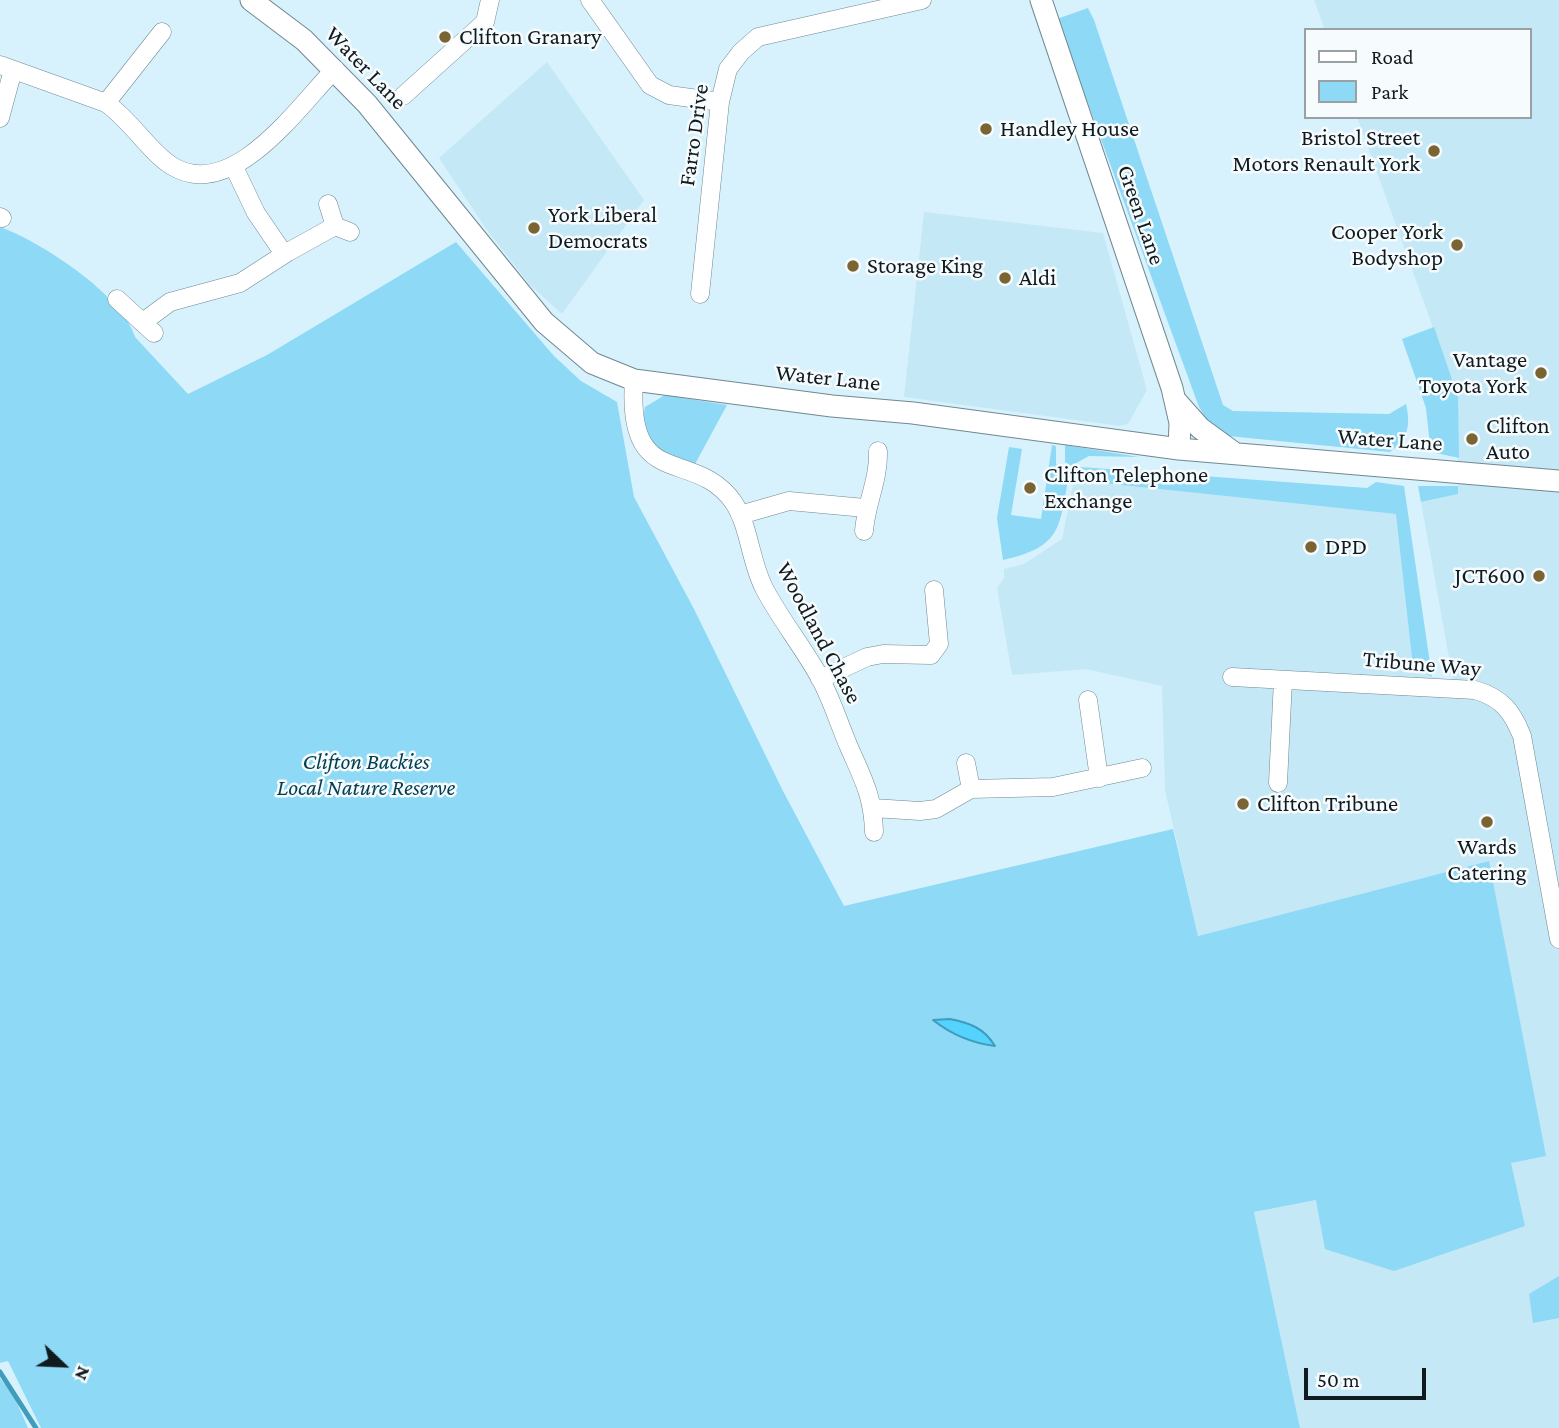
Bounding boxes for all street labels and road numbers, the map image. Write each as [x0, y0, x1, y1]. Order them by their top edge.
street label: Water Lane [319, 21, 413, 115]
street label: Farro Drive [673, 82, 715, 188]
street label: Green Lane [1111, 161, 1171, 269]
street label: Water Lane [774, 359, 882, 397]
street label: Water Lane [1336, 423, 1444, 457]
street label: Woodland Chase [770, 558, 868, 708]
street label: Tribune Way [1362, 645, 1482, 683]

